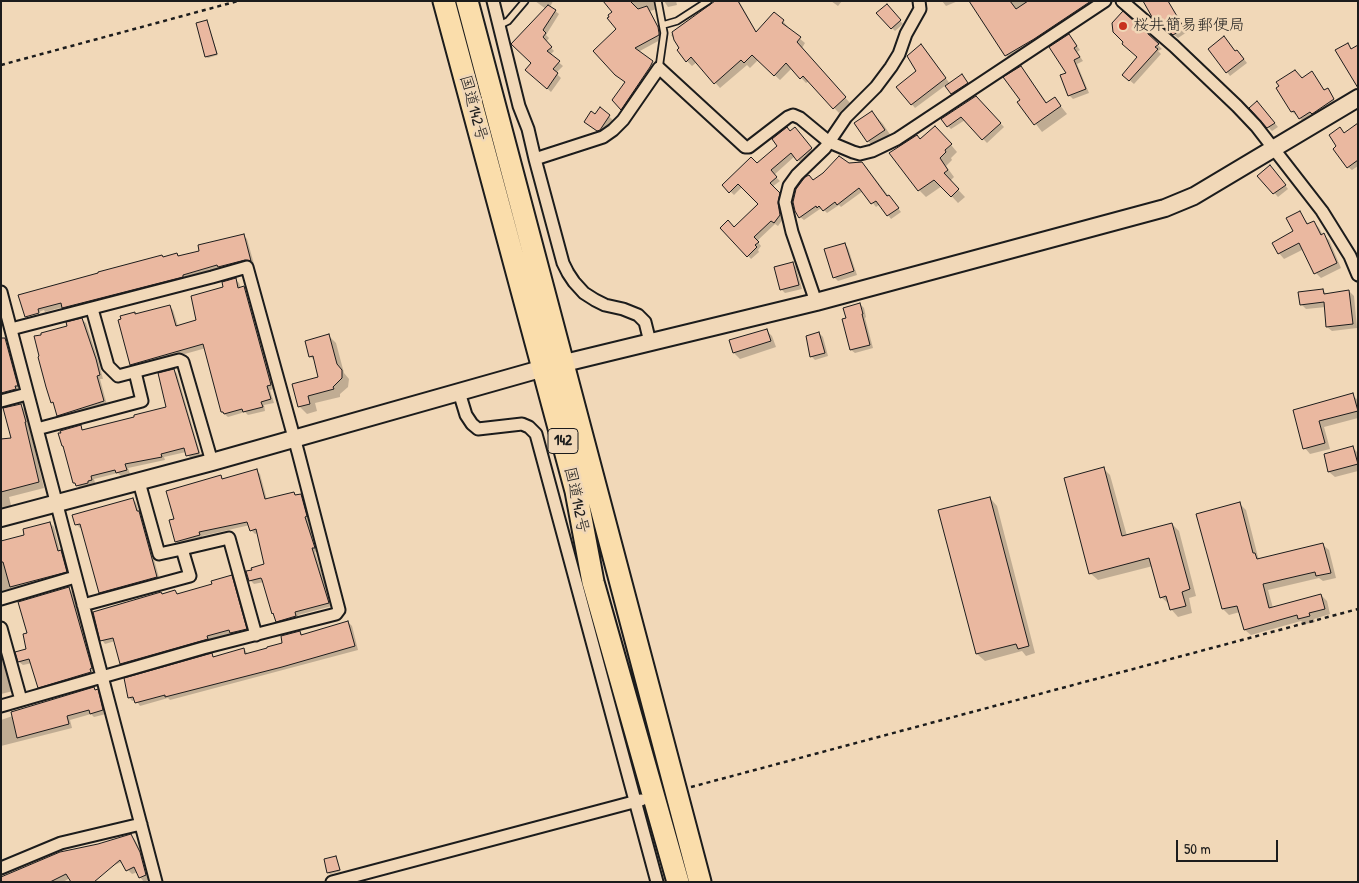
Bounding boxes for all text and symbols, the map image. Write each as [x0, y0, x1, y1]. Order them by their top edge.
place label: 桜井簡易郵便局 [1133, 16, 1245, 36]
marker: 桜井簡易郵便局 [1117, 20, 1129, 32]
street label: 国道142号 [455, 73, 491, 143]
road number: 142 [548, 428, 578, 454]
street label: 国道142号 [560, 465, 592, 535]
scale bar [1179, 830, 1282, 862]
text: 50 m [1184, 838, 1211, 859]

